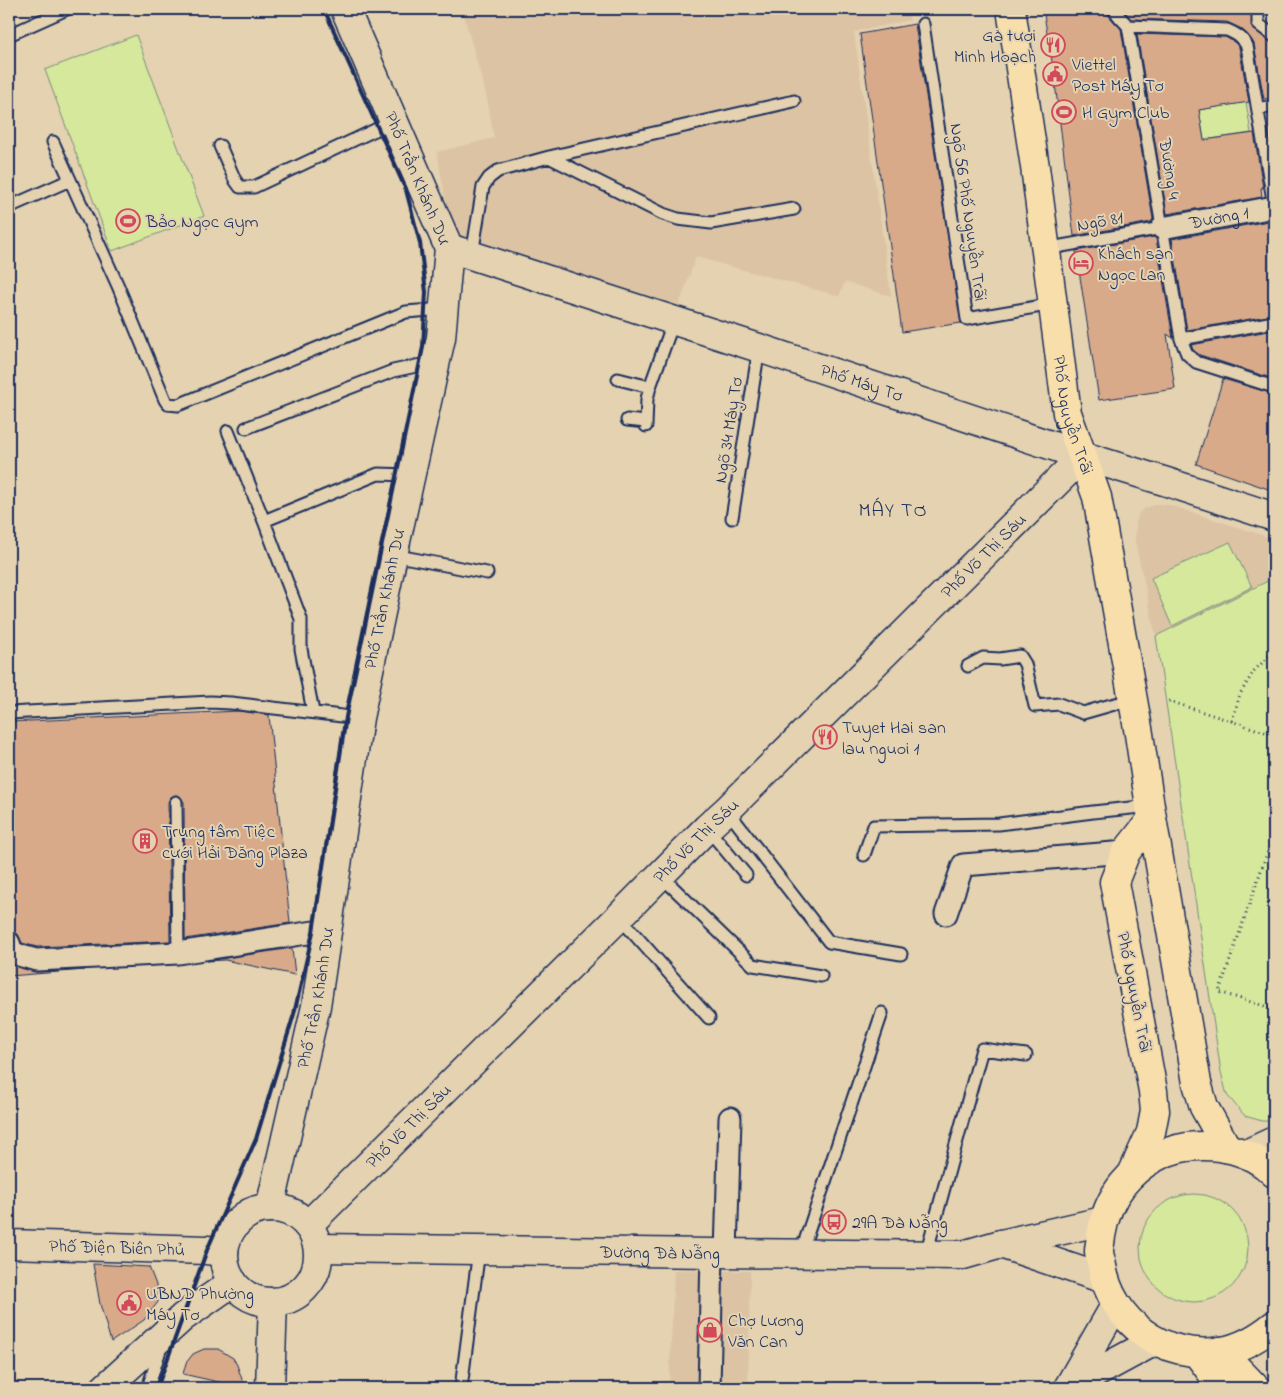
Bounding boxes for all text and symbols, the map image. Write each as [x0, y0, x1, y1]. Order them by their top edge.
place label: Gà tươi Minh Hoạch [954, 24, 1036, 71]
restaurant icon: Gà tươi Minh Hoạch [1040, 32, 1066, 58]
place label: Viettel Post Máy Tơ [1071, 53, 1164, 100]
public building icon: Viettel Post Máy Tơ [1042, 61, 1068, 87]
sports icon: H Gym Club [1051, 99, 1077, 125]
place label: H Gym Club [1082, 101, 1170, 127]
street label: Phố Trần Khánh Dư [376, 108, 456, 249]
street label: Ngõ 56 Phố Nguyễn Trãi [941, 122, 992, 303]
street label: Đường 4 [1149, 136, 1186, 203]
street label: Đường 1 [1186, 201, 1252, 238]
street label: Ngõ 81 [1075, 206, 1126, 241]
sports icon: Bảo Ngọc Gym [115, 208, 141, 234]
place label: Bảo Ngọc Gym [145, 210, 258, 237]
place label: Khách sạn Ngọc Lan [1098, 242, 1173, 290]
hotel icon: Khách sạn Ngọc Lan [1068, 250, 1094, 276]
street label: Phố Nguyễn Trãi [1045, 354, 1099, 479]
street label: Phố Máy Tơ [816, 358, 906, 410]
street label: Ngõ 34 Máy Tơ [709, 375, 752, 485]
district label: MÁY TƠ [858, 497, 928, 526]
street label: Phố Võ Thị Sáu [936, 508, 1033, 605]
street label: Phố Trần Khánh Dư [359, 527, 413, 672]
place label: Tuyet Hai san lau nguoi 1 [842, 716, 946, 764]
restaurant icon: Tuyet Hai san lau nguoi 1 [812, 724, 838, 750]
street label: Phố Võ Thị Sáu [648, 794, 746, 890]
place label: Trung tâm Tiệc cưới Hải Đăng Plaza [162, 820, 308, 868]
building icon: Trung tâm Tiệc cưới Hải Đăng Plaza [132, 828, 158, 854]
street label: Phố Trần Khánh Dư [291, 926, 343, 1071]
street label: Phố Nguyễn Trãi [1108, 930, 1157, 1055]
street label: Phố Võ Thị Sáu [361, 1079, 458, 1176]
bus stop icon: 29A Đà Nẵng [821, 1209, 847, 1235]
place label: 29A Đà Nẵng [852, 1211, 948, 1238]
street label: Phố Điện Biên Phủ [49, 1234, 185, 1264]
street label: Đường Đà Nẵng [599, 1241, 720, 1269]
place label: UBND Phường Máy Tơ [146, 1282, 254, 1329]
public building icon: UBND Phường Máy Tơ [116, 1290, 142, 1316]
place label: Chợ Lương Văn Can [727, 1309, 804, 1356]
shop icon: Chợ Lương Văn Can [697, 1317, 723, 1343]

